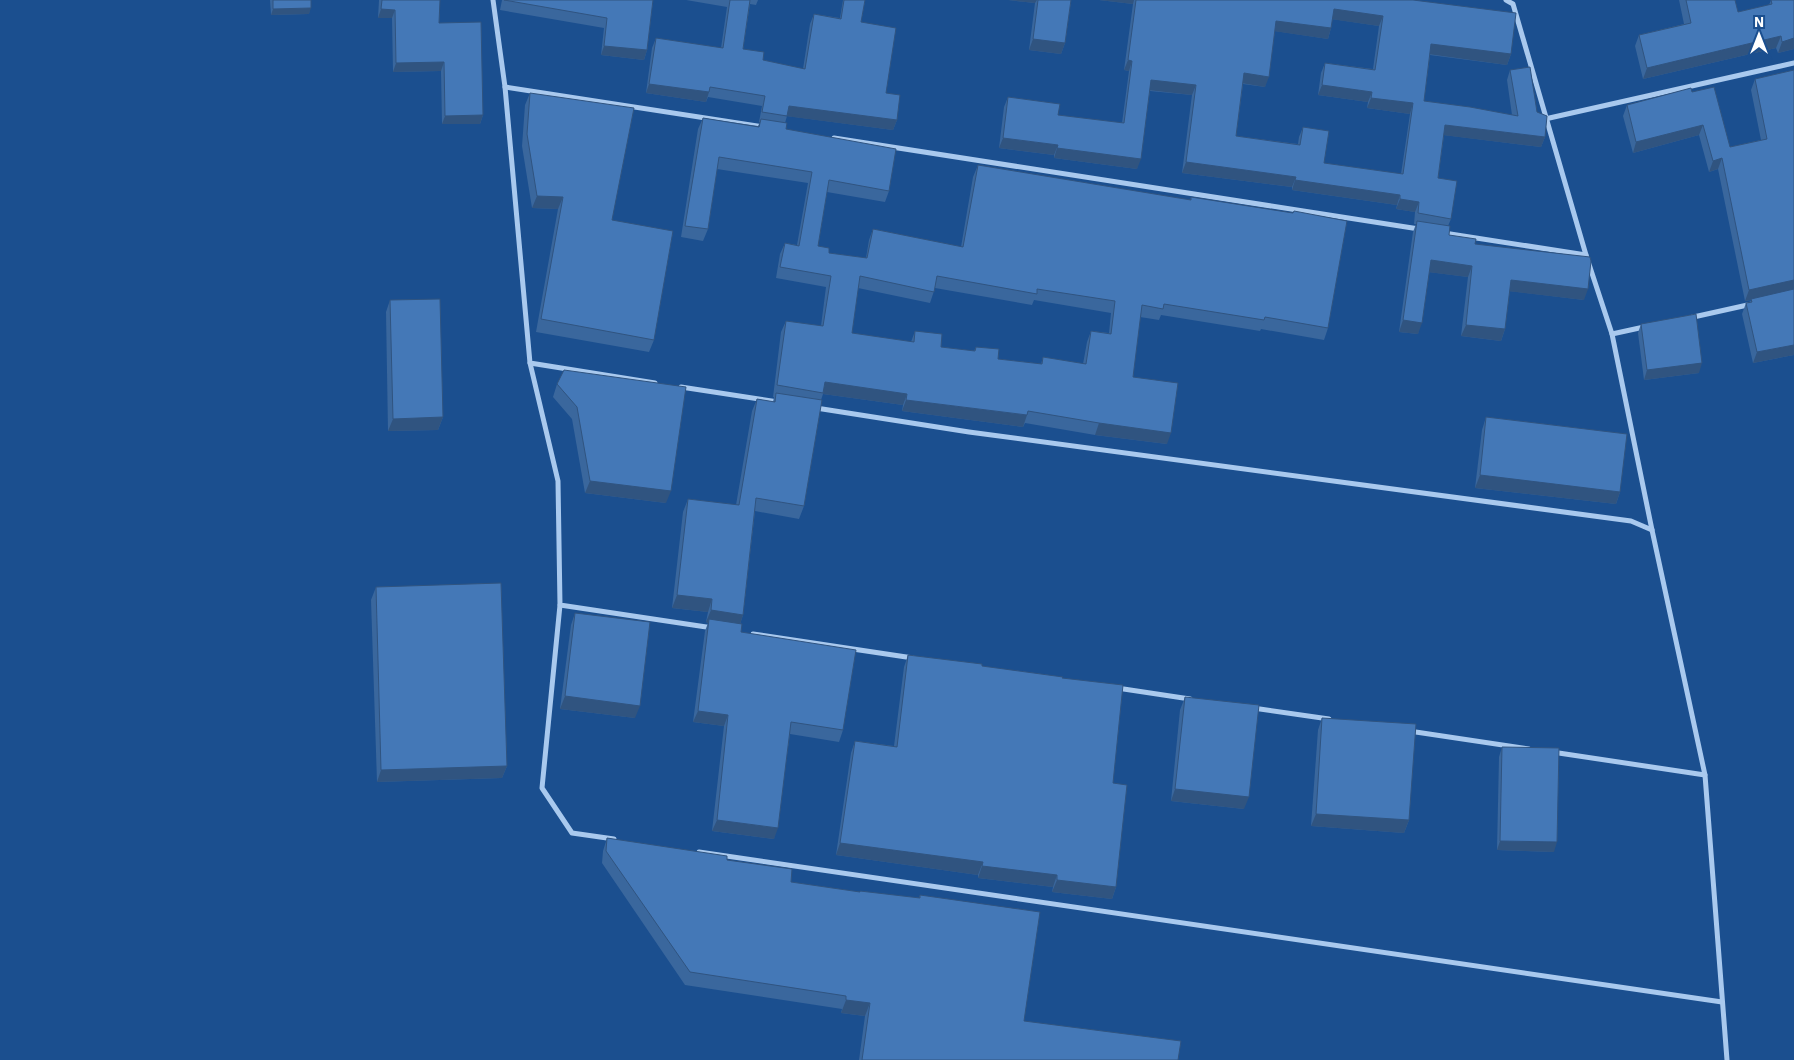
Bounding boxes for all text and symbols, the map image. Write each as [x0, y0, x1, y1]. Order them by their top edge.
north arrow [1734, 10, 1784, 60]
text: N [1754, 13, 1764, 31]

